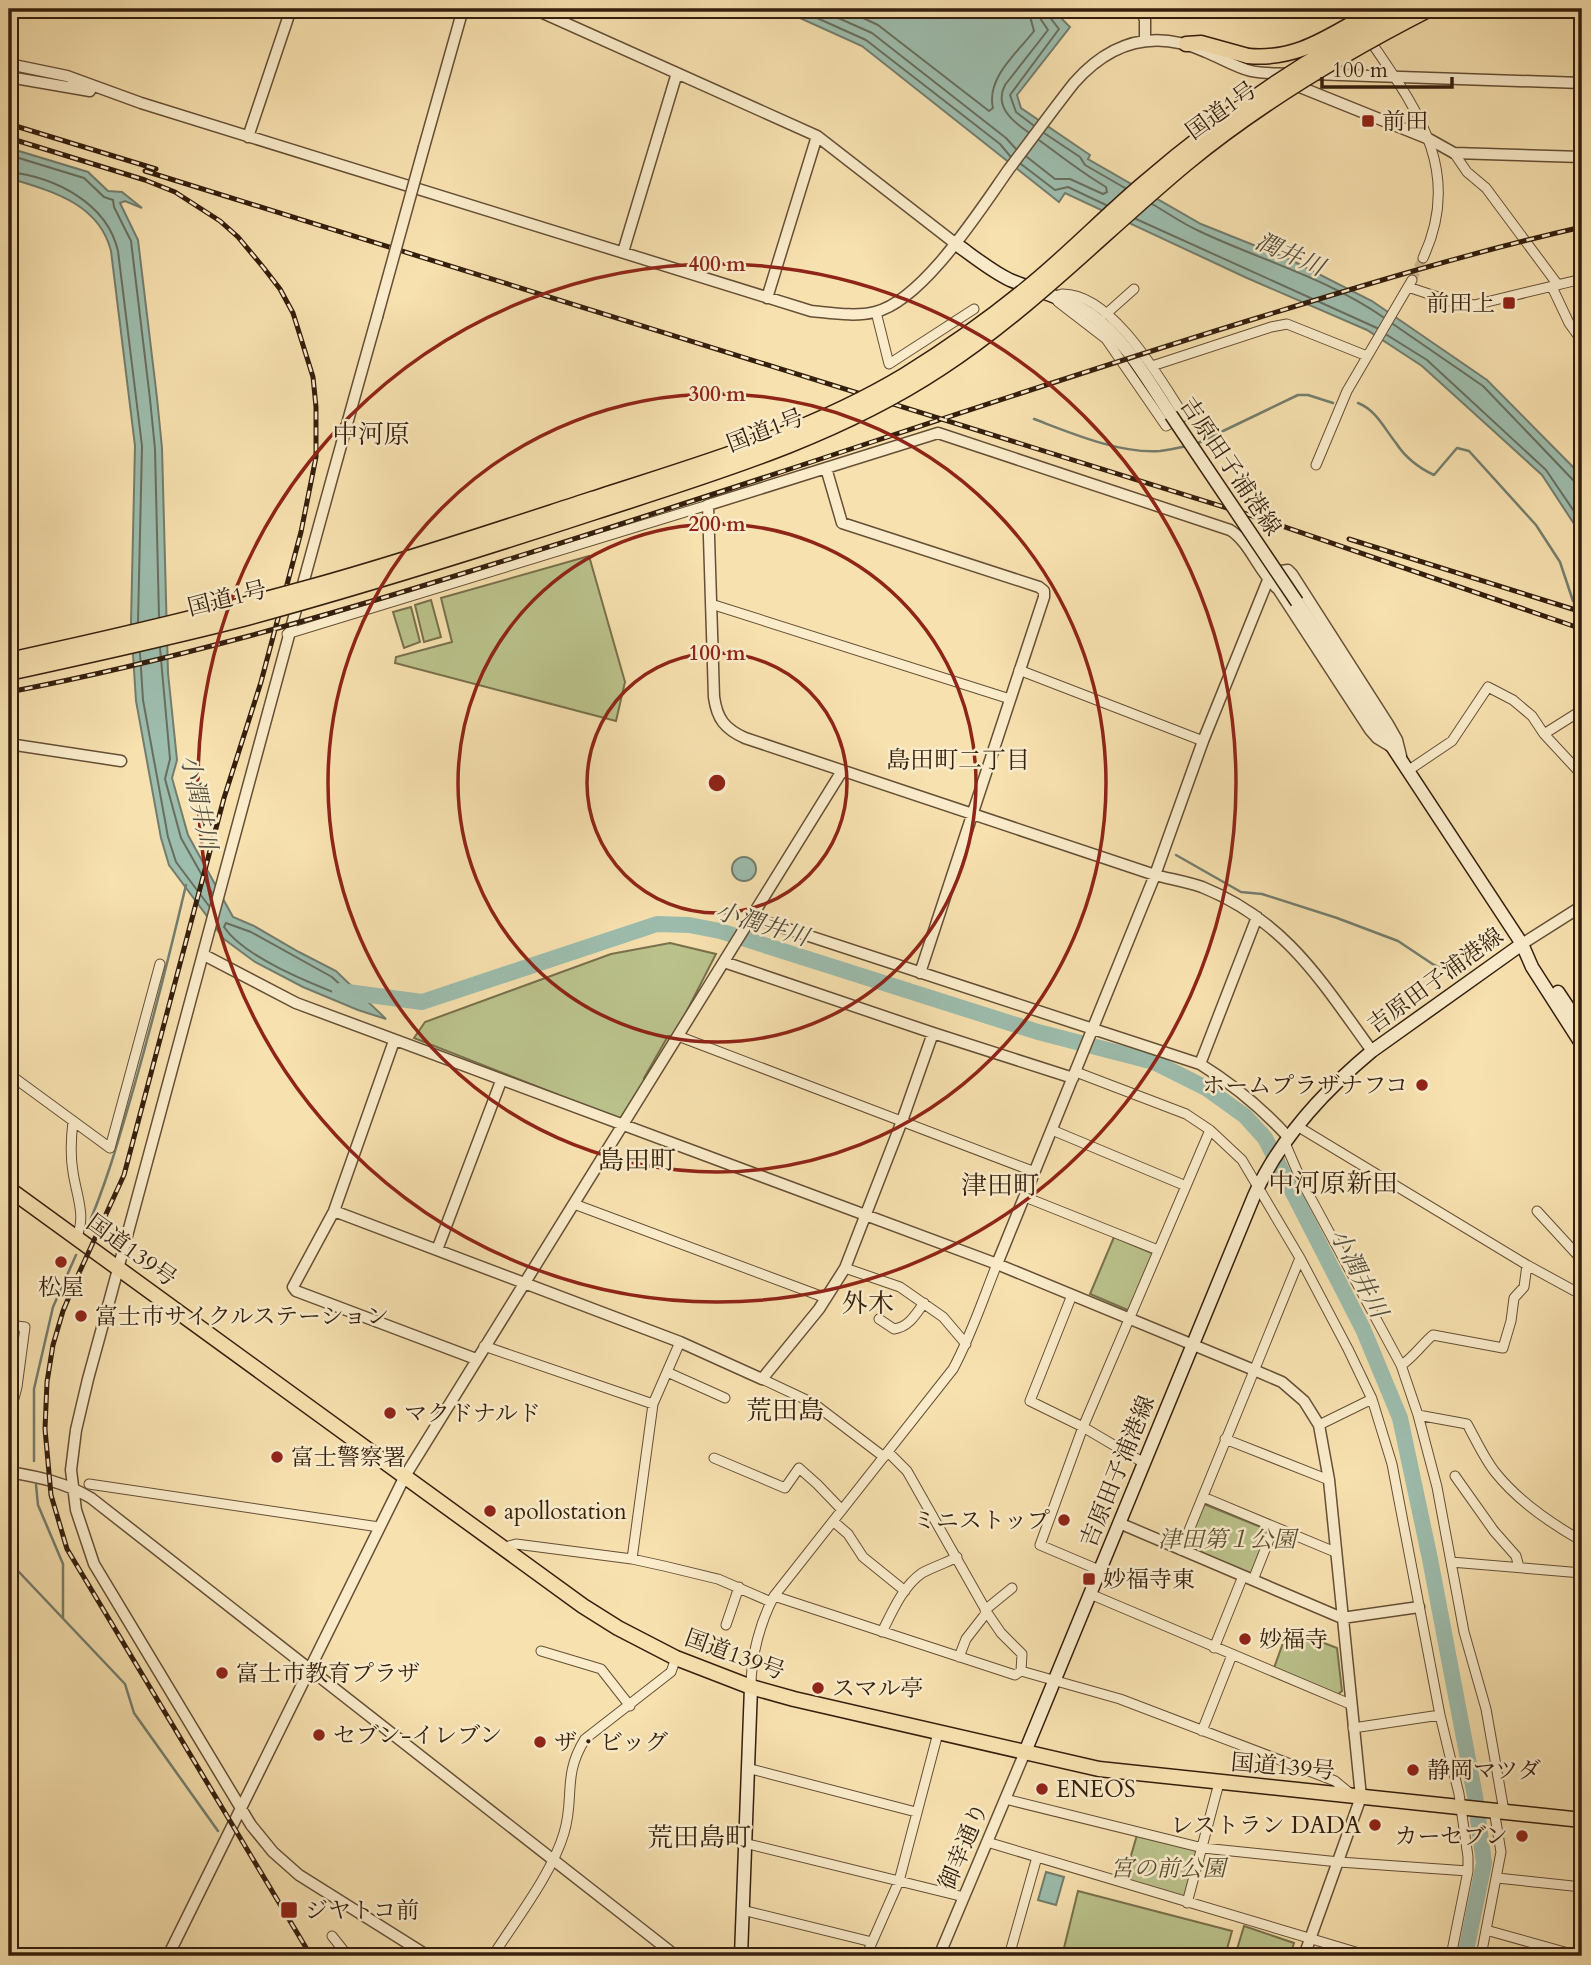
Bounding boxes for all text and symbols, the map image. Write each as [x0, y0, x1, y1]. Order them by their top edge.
scale bar [1322, 46, 1451, 90]
text: 100 m [1332, 56, 1388, 85]
street label: 国道1号 [1180, 74, 1263, 147]
place label: 前田 [1382, 106, 1428, 137]
marker: 前田 [1360, 113, 1376, 129]
water label: 潤井川 [1250, 225, 1332, 285]
text: 400 m [688, 250, 746, 279]
place label: 前田上 [1426, 288, 1495, 319]
marker: 前田上 [1501, 295, 1517, 311]
text: 300 m [688, 380, 746, 409]
street label: 吉原田子浦港線 [1173, 391, 1288, 542]
street label: 国道1号 [722, 402, 808, 459]
district label: 中河原 [332, 417, 410, 452]
text: 200 m [688, 510, 746, 539]
street label: 国道1号 [184, 574, 270, 623]
text: 100 m [688, 639, 746, 668]
district label: 島田町二丁目 [886, 744, 1030, 777]
water label: 小潤井川 [172, 752, 225, 855]
centre of rings [705, 771, 729, 795]
water label: 小潤井川 [711, 895, 815, 955]
street label: 吉原田子浦港線 [1361, 921, 1510, 1040]
place label: ホームプラザナフコ [1202, 1070, 1408, 1101]
marker: ホームプラザナフコ [1414, 1077, 1430, 1093]
district label: 島田町 [598, 1143, 676, 1178]
district label: 中河原新田 [1268, 1166, 1398, 1201]
district label: 津田町 [961, 1168, 1039, 1203]
street label: 国道139号 [80, 1207, 183, 1294]
water label: 小潤井川 [1322, 1223, 1396, 1326]
marker: 松屋 [53, 1254, 69, 1270]
place label: 松屋 [38, 1272, 84, 1303]
district label: 外木 [842, 1286, 894, 1321]
place label: 富士市サイクルステーション [95, 1301, 389, 1332]
marker: 富士市サイクルステーション [73, 1308, 89, 1324]
street label: 吉原田子浦港線 [1073, 1391, 1162, 1552]
district label: 荒田島 [746, 1393, 824, 1428]
place label: マクドナルド [404, 1398, 541, 1429]
marker: マクドナルド [382, 1405, 398, 1421]
place label: 富士警察署 [291, 1442, 406, 1473]
marker: 富士警察署 [269, 1449, 285, 1465]
place label: apollostation [504, 1496, 627, 1527]
marker: apollostation [482, 1503, 498, 1519]
place label: ミニストップ [913, 1505, 1050, 1536]
marker: ミニストップ [1056, 1512, 1072, 1528]
park label: 津田第１公園 [1158, 1524, 1300, 1555]
place label: 妙福寺東 [1103, 1564, 1195, 1595]
marker: 妙福寺東 [1081, 1571, 1097, 1587]
street label: 国道139号 [681, 1622, 789, 1687]
place label: 妙福寺 [1259, 1624, 1328, 1655]
marker: 妙福寺 [1237, 1631, 1253, 1647]
place label: 富士市教育プラザ [236, 1658, 420, 1689]
marker: 富士市教育プラザ [214, 1665, 230, 1681]
place label: スマル亭 [832, 1673, 924, 1704]
marker: スマル亭 [810, 1680, 826, 1696]
place label: セブン-イレブン [333, 1720, 502, 1751]
marker: セブン-イレブン [311, 1727, 327, 1743]
place label: ザ・ビッグ [554, 1727, 668, 1758]
marker: ザ・ビッグ [532, 1734, 548, 1750]
street label: 国道139号 [1230, 1747, 1336, 1786]
place label: 静岡マツダ [1427, 1755, 1541, 1786]
marker: 静岡マツダ [1405, 1762, 1421, 1778]
place label: ENEOS [1056, 1774, 1135, 1805]
marker: ENEOS [1034, 1781, 1050, 1797]
street label: 御幸通り [931, 1798, 996, 1895]
place label: レストラン DADA [1170, 1810, 1362, 1841]
marker: レストラン DADA [1367, 1817, 1383, 1833]
district label: 荒田島町 [647, 1820, 751, 1855]
place label: カーセブン [1394, 1821, 1508, 1852]
marker: カーセブン [1514, 1828, 1530, 1844]
park label: 宮の前公園 [1111, 1853, 1230, 1884]
place label: ジヤトコ前 [305, 1895, 419, 1926]
marker: ジヤトコ前 [279, 1900, 299, 1920]

